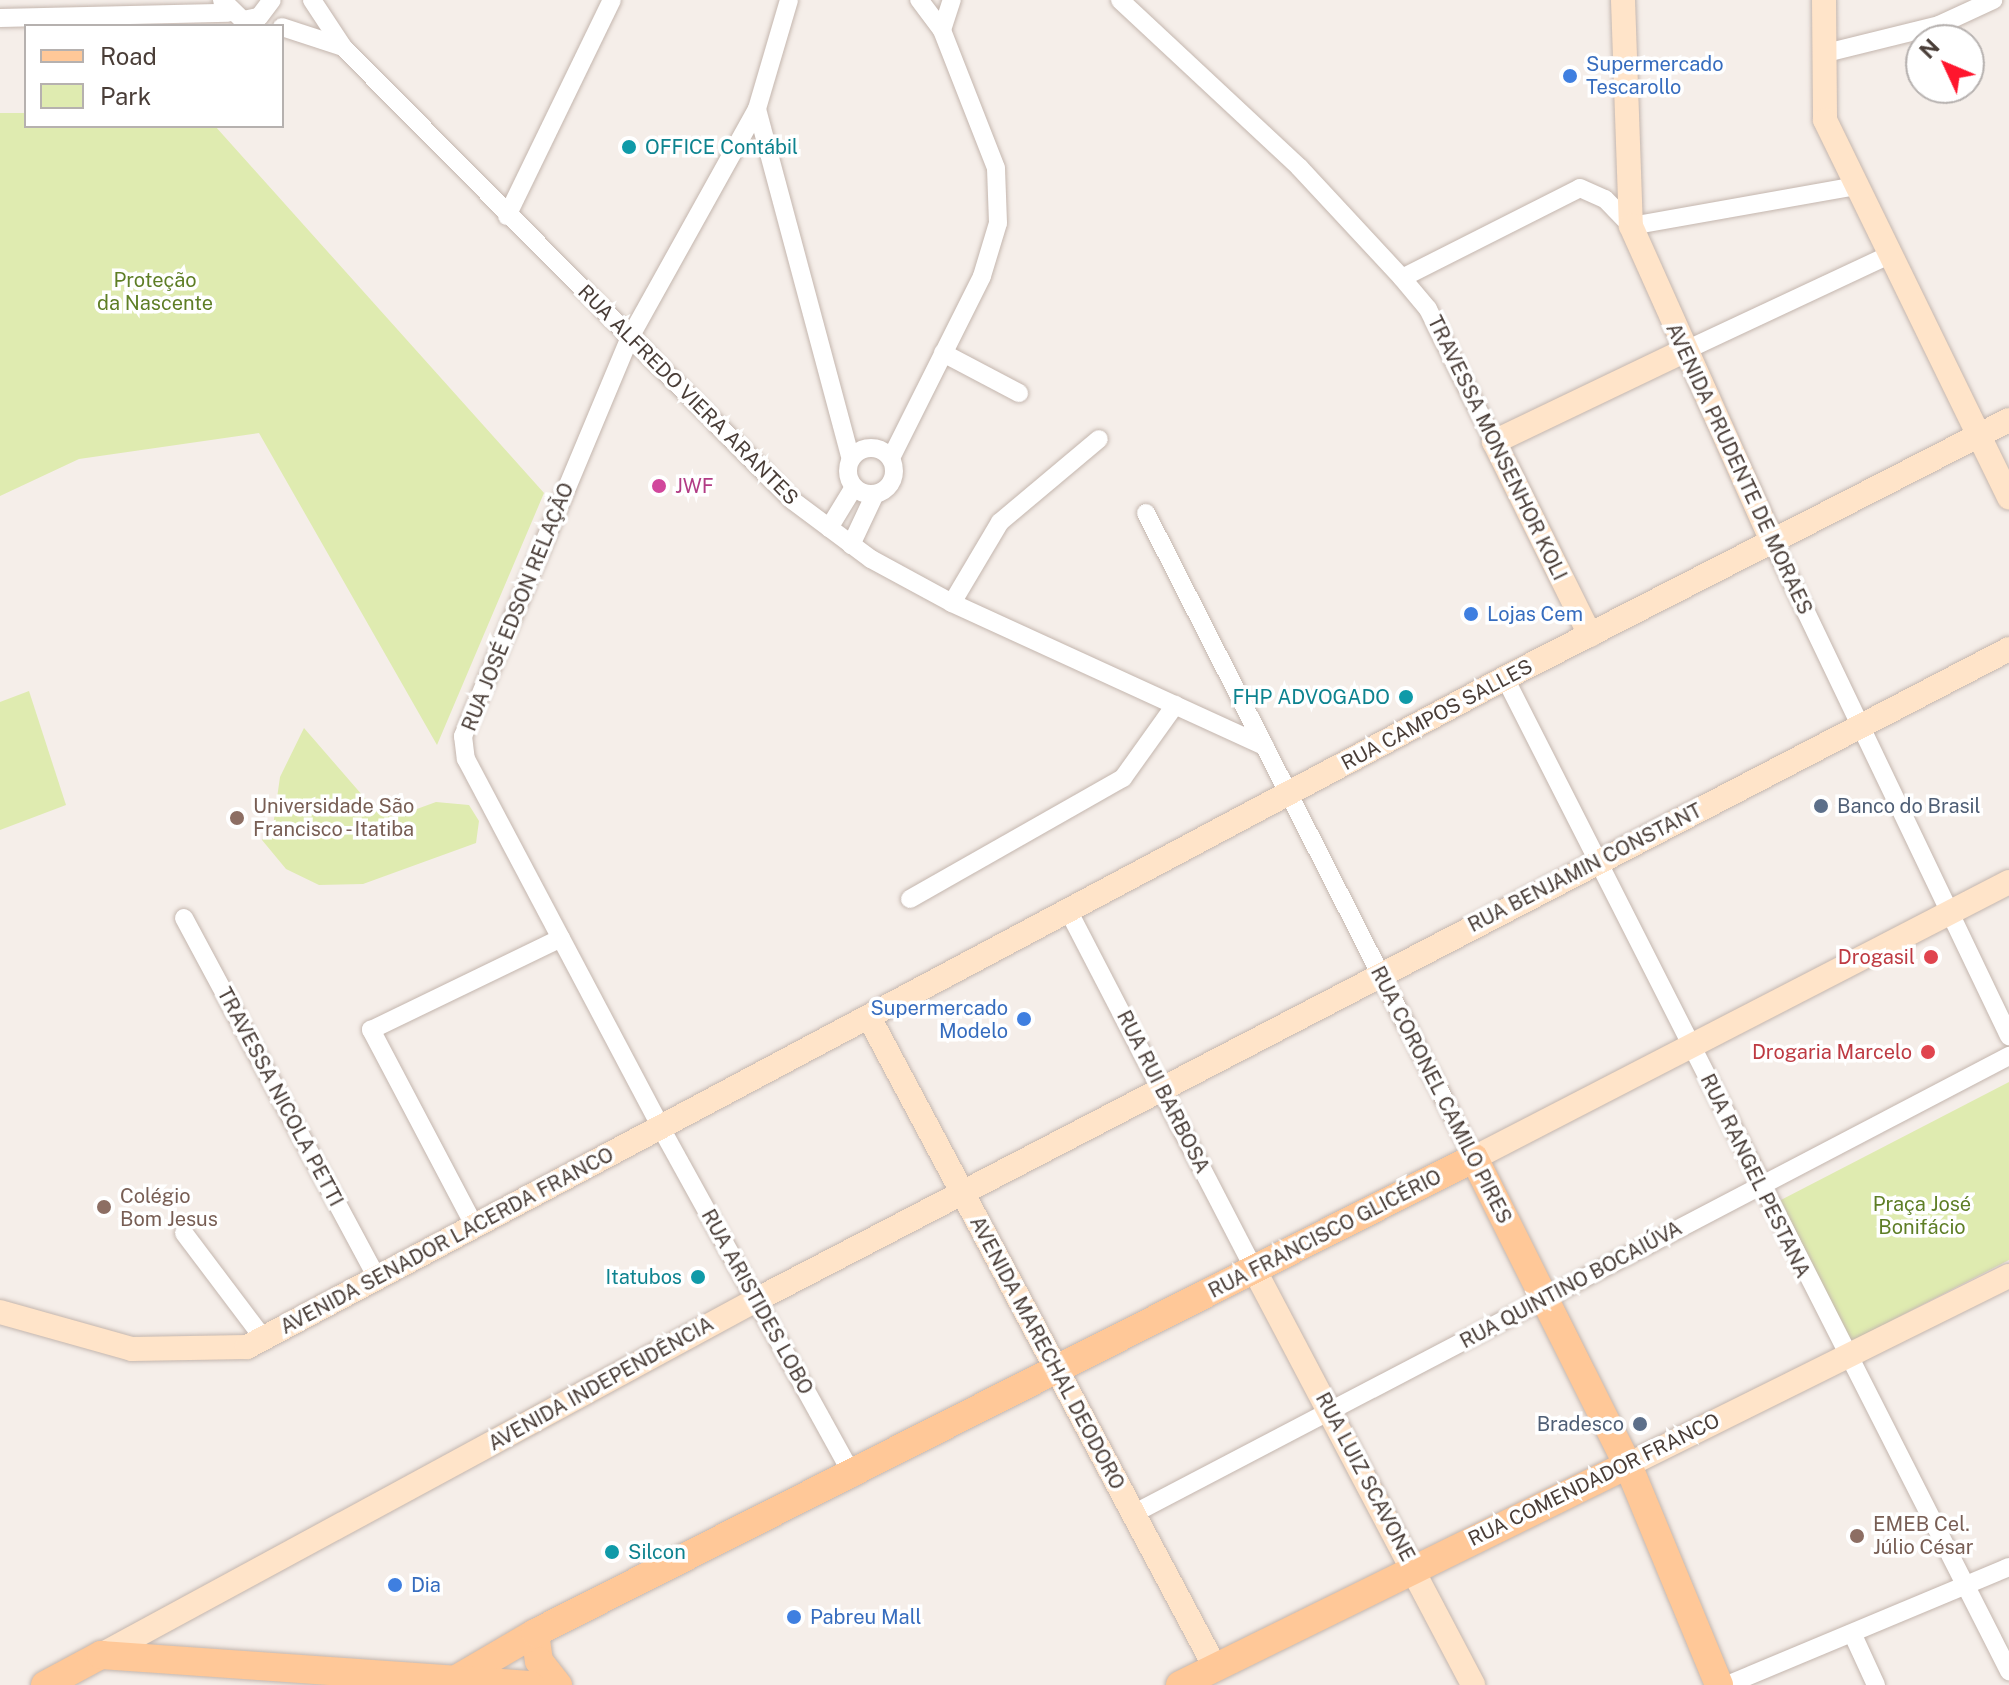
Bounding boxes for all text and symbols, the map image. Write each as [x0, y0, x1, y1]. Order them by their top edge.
legend [24, 24, 284, 128]
north arrow [1905, 24, 1985, 104]
text: N [1914, 33, 1945, 64]
text: Road [100, 42, 157, 70]
place label: Supermercado Tescarollo [1586, 52, 1724, 99]
marker: Supermercado Tescarollo [1561, 67, 1579, 85]
text: Park [100, 82, 151, 110]
place label: OFFICE Contábil [645, 135, 798, 159]
marker: OFFICE Contábil [620, 138, 638, 156]
park label: Proteção da Nascente [97, 268, 213, 315]
street label: RUA ALFREDO VIERA ARANTES [573, 280, 803, 510]
street label: TRAVESSA MONSENHOR KOLI [1422, 312, 1572, 584]
street label: AVENIDA PRUDENTE DE MORAES [1661, 319, 1817, 619]
place label: JWF [675, 474, 714, 498]
marker: JWF [650, 477, 668, 495]
street label: RUA JOSÉ EDSON RELAÇÃO [457, 479, 579, 735]
place label: Lojas Cem [1487, 602, 1583, 626]
marker: Lojas Cem [1462, 605, 1480, 623]
street label: RUA CAMPOS SALLES [1337, 654, 1537, 776]
place label: FHP ADVOGADO [1232, 685, 1390, 709]
marker: FHP ADVOGADO [1397, 688, 1415, 706]
place label: Universidade São Francisco - Itatiba [253, 794, 420, 841]
place label: Banco do Brasil [1837, 794, 1981, 818]
marker: Banco do Brasil [1812, 797, 1830, 815]
street label: RUA BENJAMIN CONSTANT [1464, 798, 1706, 938]
marker: Universidade São Francisco - Itatiba [228, 809, 246, 827]
place label: Drogasil [1838, 945, 1915, 969]
marker: Drogasil [1922, 948, 1940, 966]
street label: RUA CORONEL CAMILO PIRES [1365, 962, 1517, 1228]
street label: TRAVESSA NICOLA PETTI [212, 983, 348, 1211]
place label: Supermercado Modelo [870, 996, 1008, 1043]
street label: RUA RUI BARBOSA [1112, 1007, 1214, 1177]
marker: Supermercado Modelo [1015, 1010, 1033, 1028]
place label: Drogaria Marcelo [1752, 1040, 1912, 1064]
marker: Drogaria Marcelo [1919, 1043, 1937, 1061]
street label: RUA RANGEL PESTANA [1695, 1070, 1815, 1282]
street label: AVENIDA SENADOR LACERDA FRANCO [276, 1143, 618, 1339]
street label: RUA FRANCISCO GLICÉRIO [1205, 1165, 1445, 1303]
place label: Colégio Bom Jesus [120, 1184, 218, 1231]
park label: Praça José Bonifácio [1873, 1193, 1971, 1240]
marker: Colégio Bom Jesus [95, 1198, 113, 1216]
street label: RUA ARISTIDES LOBO [696, 1205, 818, 1399]
street label: AVENIDA MARECHAL DEODORO [965, 1212, 1129, 1494]
street label: RUA QUINTINO BOCAIÚVA [1456, 1216, 1686, 1354]
place label: Itatubos [605, 1265, 682, 1289]
marker: Itatubos [689, 1268, 707, 1286]
street label: AVENIDA INDEPENDÊNCIA [484, 1312, 718, 1456]
street label: RUA LUIZ SCAVONE [1310, 1388, 1420, 1566]
street label: RUA COMENDADOR FRANCO [1464, 1409, 1724, 1551]
place label: Bradesco [1537, 1412, 1624, 1436]
marker: Bradesco [1631, 1415, 1649, 1433]
place label: EMEB Cel. Júlio César [1873, 1512, 1974, 1559]
marker: EMEB Cel. Júlio César [1848, 1527, 1866, 1545]
place label: Silcon [628, 1540, 686, 1564]
marker: Silcon [603, 1543, 621, 1561]
place label: Dia [411, 1573, 441, 1597]
marker: Dia [386, 1576, 404, 1594]
place label: Pabreu Mall [810, 1605, 921, 1629]
marker: Pabreu Mall [785, 1608, 803, 1626]

